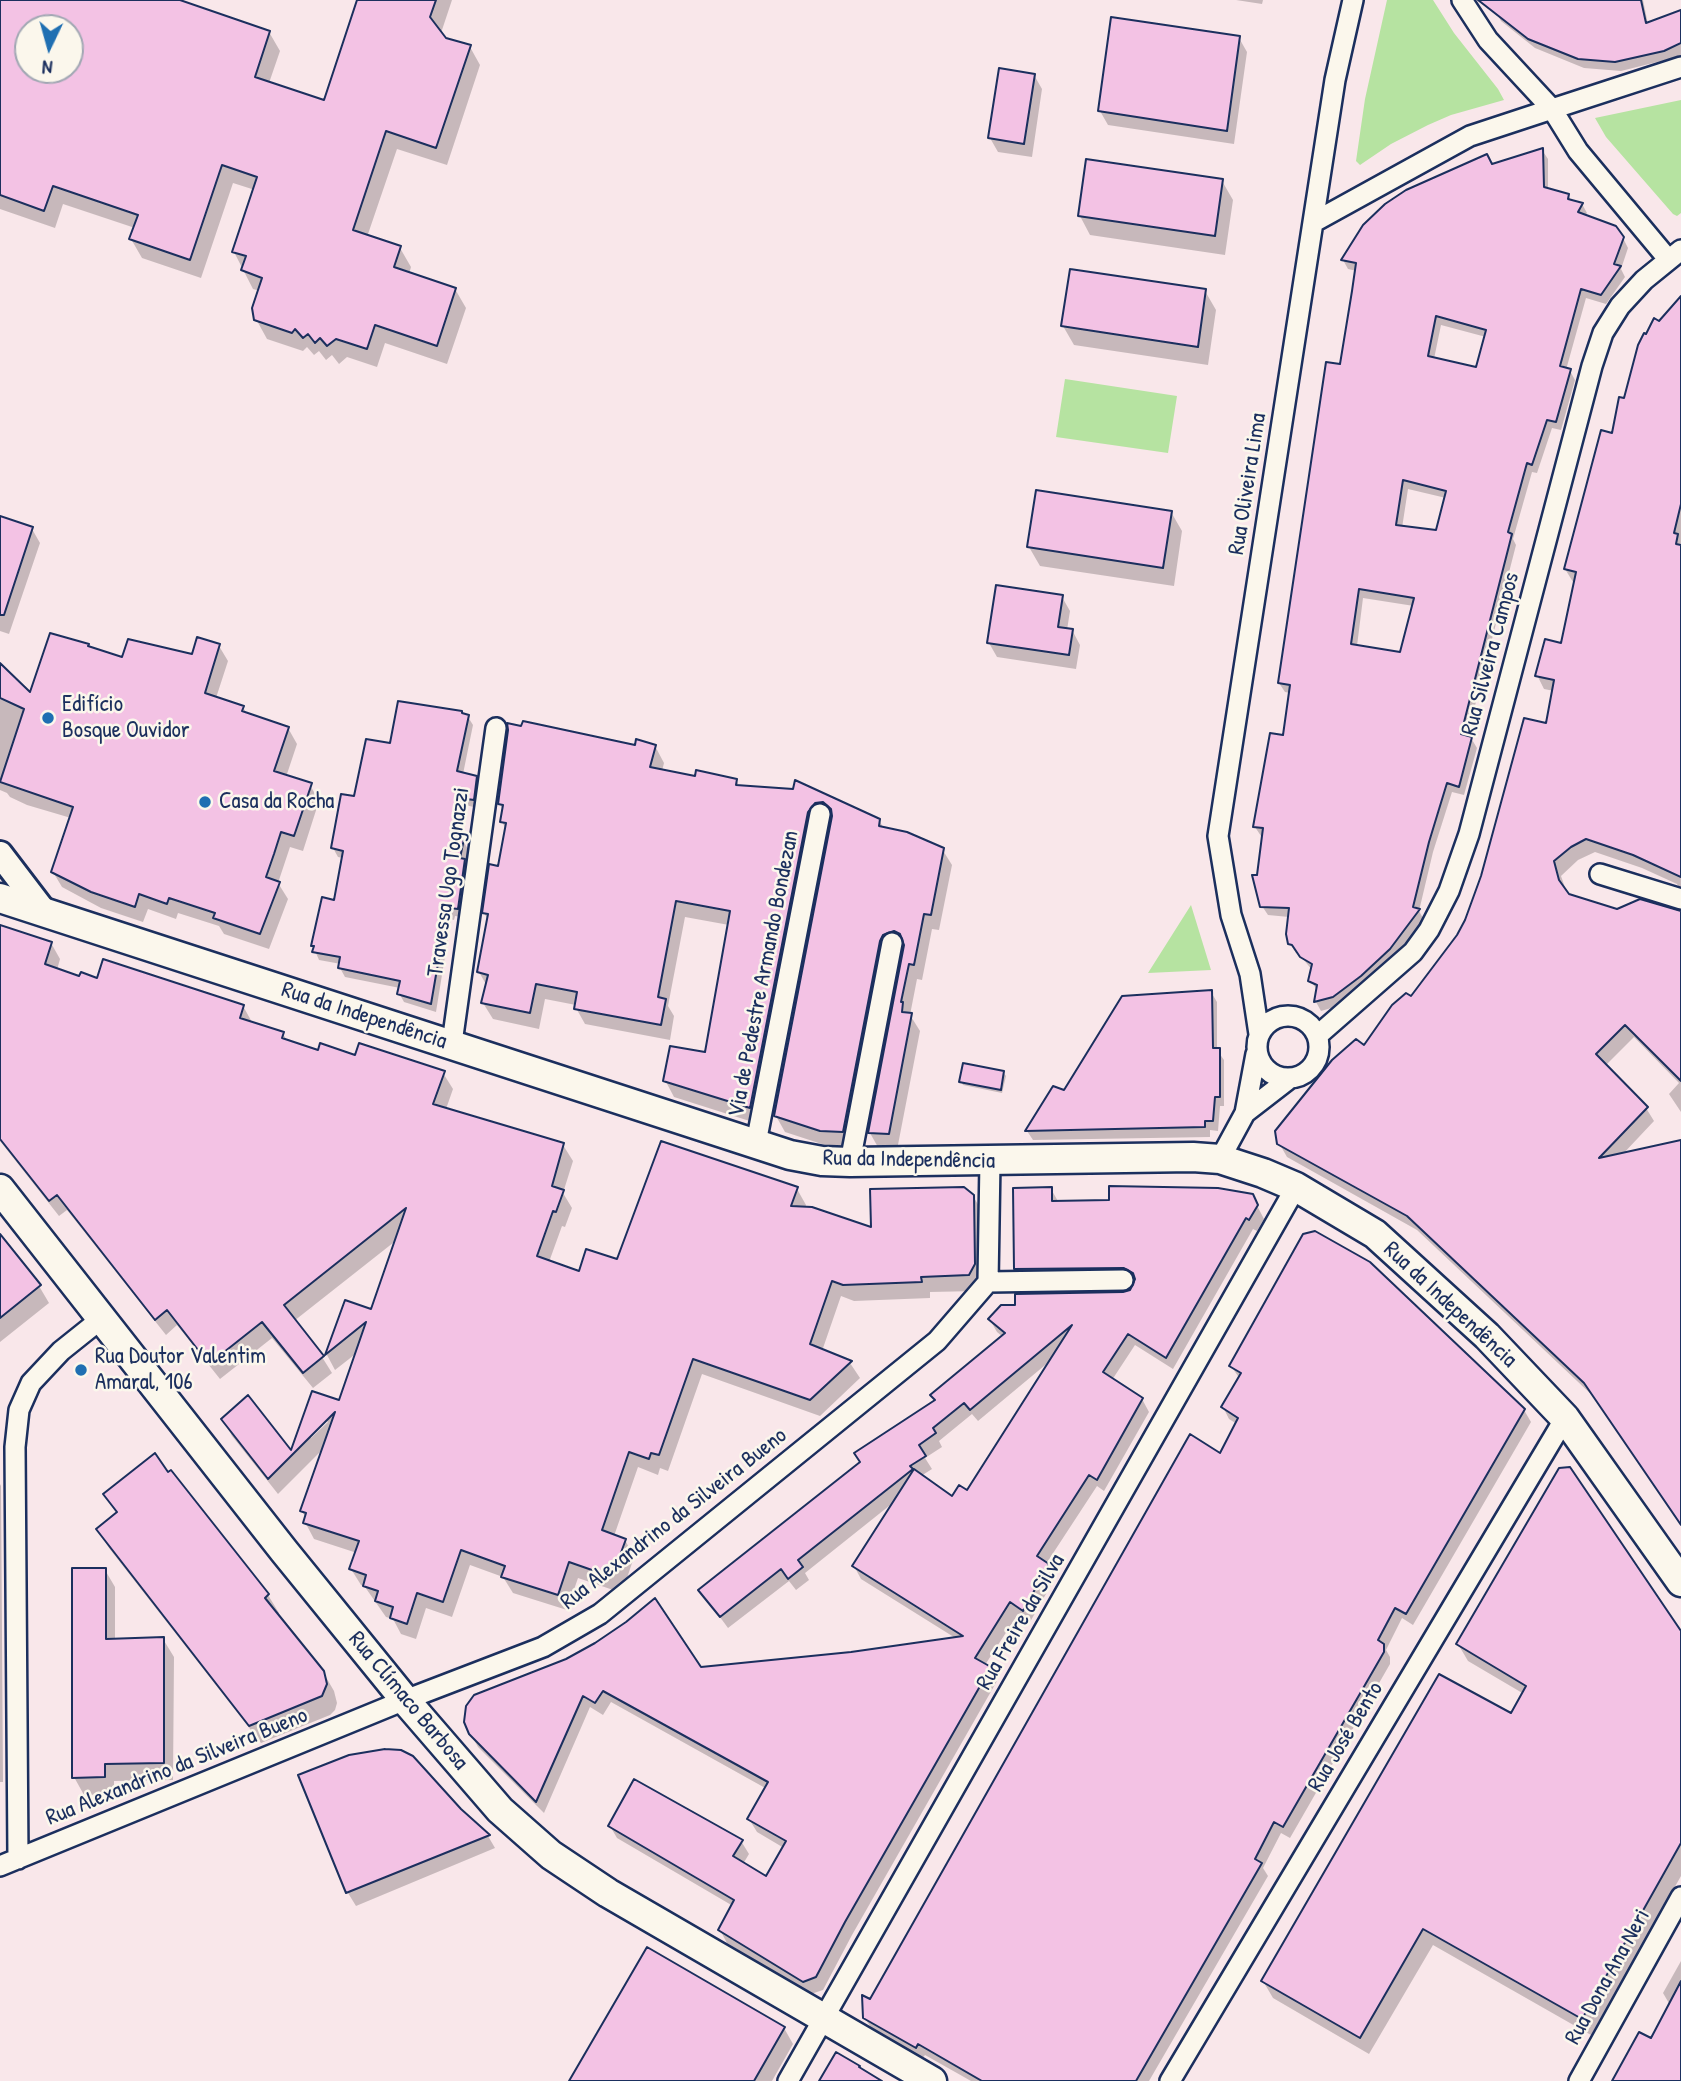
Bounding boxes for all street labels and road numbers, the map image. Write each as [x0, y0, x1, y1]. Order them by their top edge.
street label: Rua Oliveira Lima [1223, 411, 1273, 557]
street label: Rua Silveira Campos [1456, 569, 1526, 739]
street label: Travessa Ugo Tognazzi [422, 786, 476, 978]
street label: Via de Pedestre Armando Bondezan [723, 828, 805, 1120]
street label: Rua da Independência [278, 976, 450, 1056]
street label: Rua da Independência [823, 1145, 995, 1175]
street label: Rua da Independência [1378, 1236, 1522, 1374]
street label: Rua Alexandrino da Silveira Bueno [555, 1422, 793, 1616]
street label: Rua Freire da Silva [971, 1549, 1071, 1695]
street label: Rua Clímaco Barbosa [342, 1626, 474, 1776]
street label: Rua José Bento [1302, 1677, 1390, 1797]
street label: Rua Alexandrino da Silveira Bueno [42, 1702, 312, 1832]
street label: Rua Dona Ana Neri [1560, 1905, 1656, 2049]

